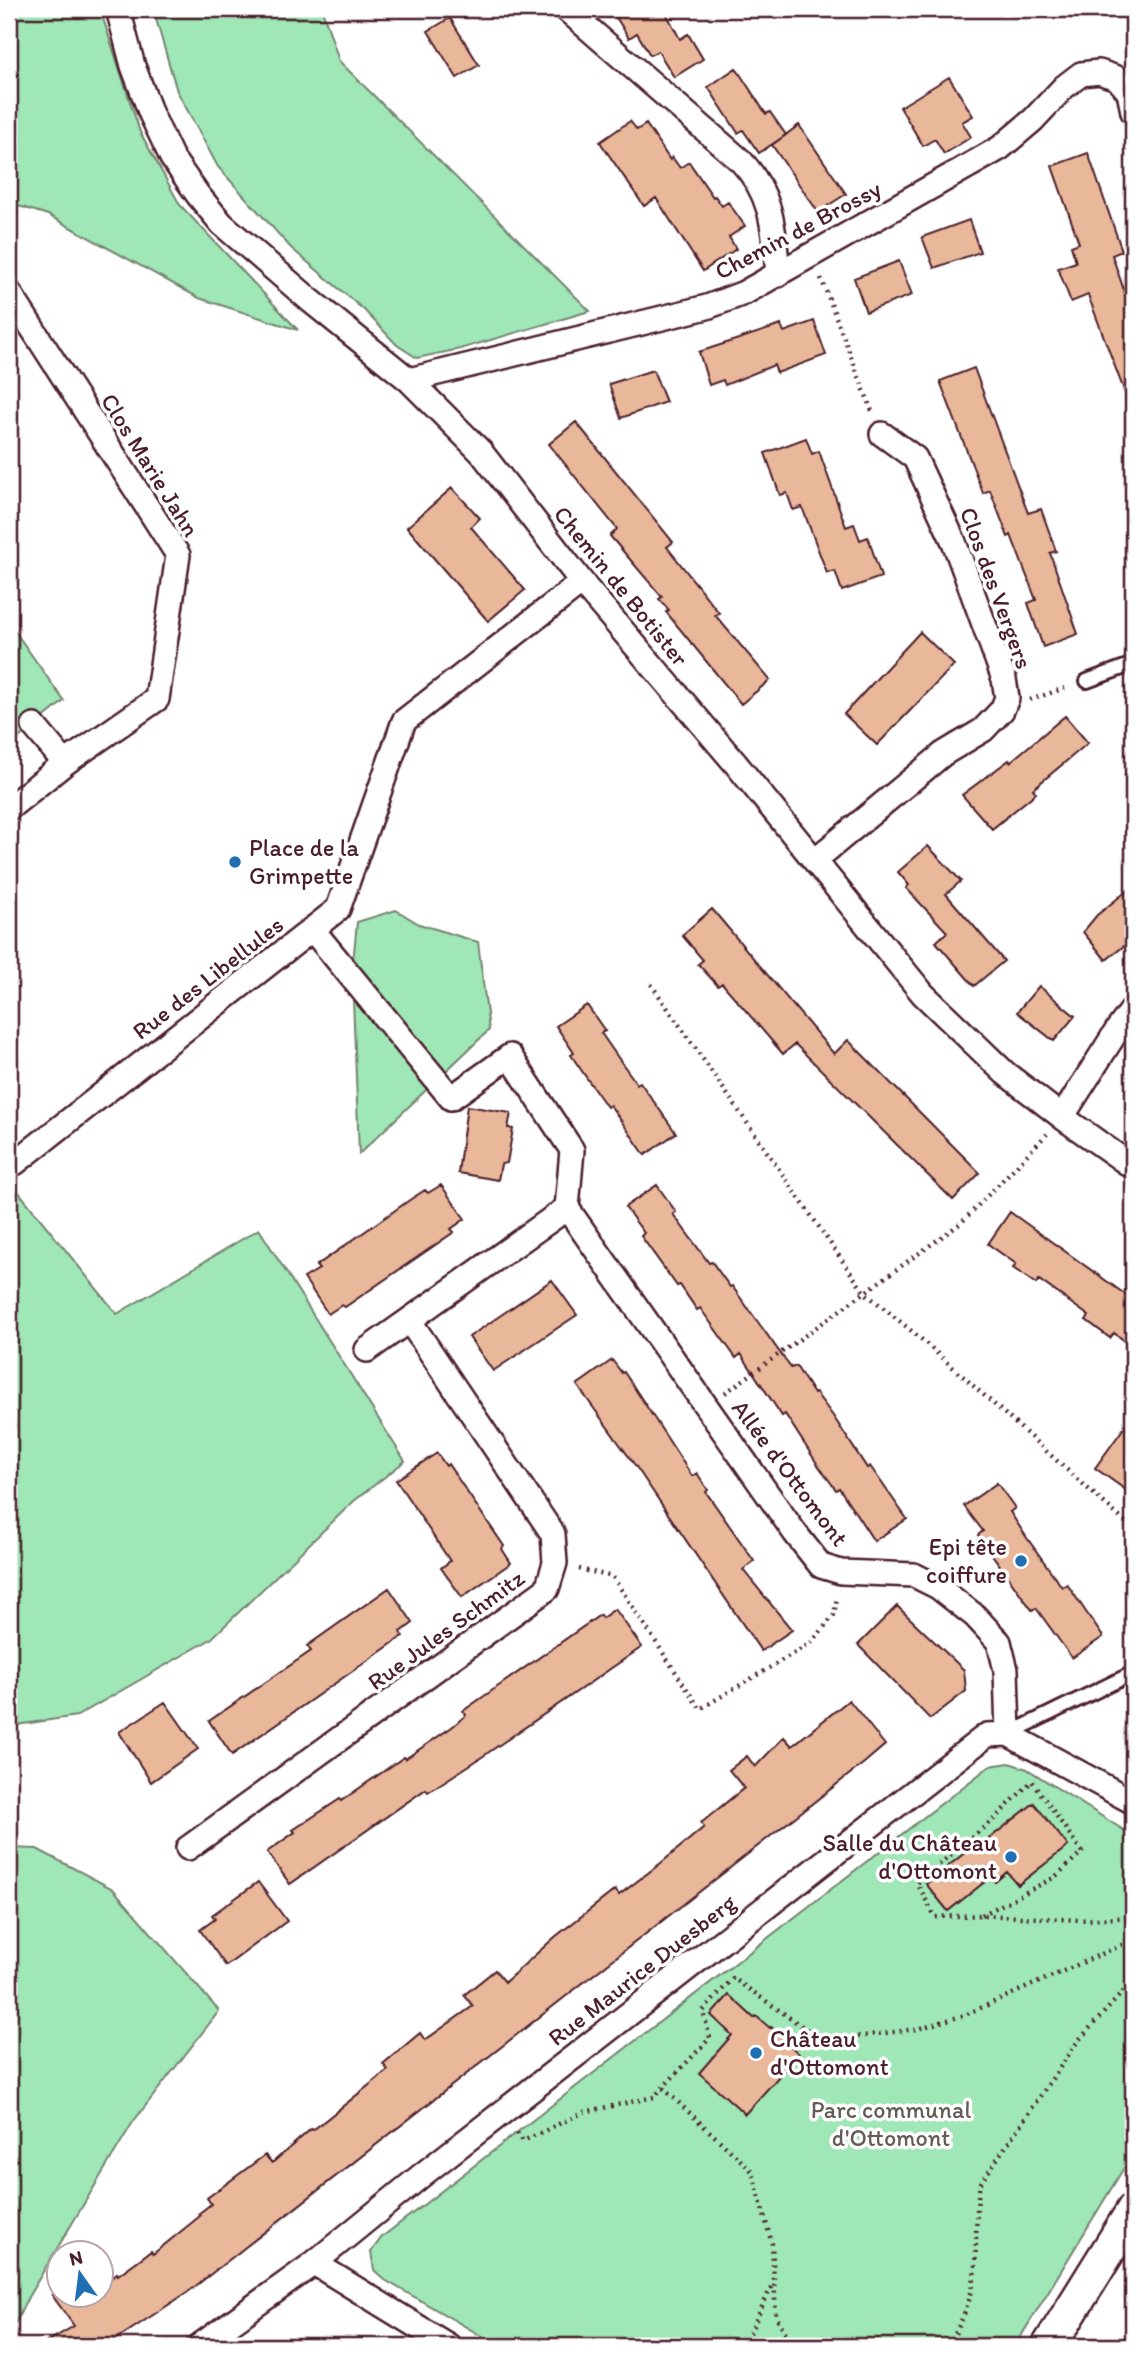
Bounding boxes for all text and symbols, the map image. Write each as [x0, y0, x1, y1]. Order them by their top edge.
street label: Chemin de Brossy [710, 174, 886, 286]
street label: Clos Marie Jahn [95, 388, 206, 542]
street label: Chemin de Botister [548, 500, 695, 672]
street label: Clos des Vergers [954, 503, 1039, 673]
place label: Place de la Grimpette [249, 833, 360, 890]
marker: Place de la Grimpette [227, 854, 243, 870]
street label: Rue des Libellules [126, 910, 289, 1046]
street label: Allée d'Ottomont [726, 1394, 855, 1552]
place label: Epi tête coiffure [926, 1532, 1007, 1589]
marker: Epi tête coiffure [1013, 1553, 1029, 1569]
street label: Rue Jules Schmitz [362, 1563, 530, 1696]
place label: Salle du Château d'Ottomont [822, 1828, 997, 1885]
marker: Salle du Château d'Ottomont [1003, 1849, 1019, 1865]
street label: Rue Maurice Duesberg [542, 1887, 742, 2052]
place label: Château d'Ottomont [770, 2024, 889, 2081]
marker: Château d'Ottomont [748, 2045, 764, 2061]
park label: Parc communal d'Ottomont [811, 2095, 971, 2152]
north arrow [46, 2240, 116, 2310]
text: N [67, 2245, 85, 2271]

